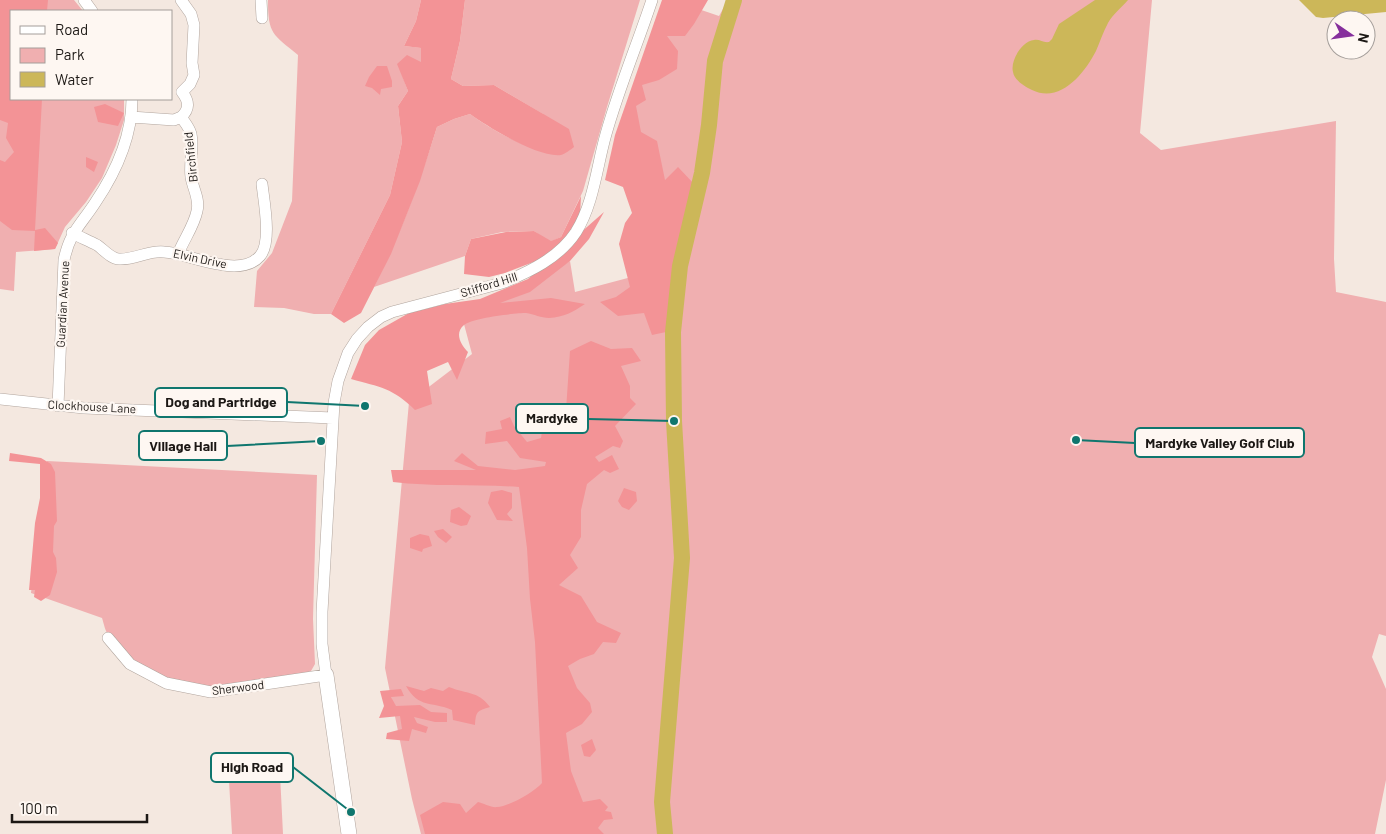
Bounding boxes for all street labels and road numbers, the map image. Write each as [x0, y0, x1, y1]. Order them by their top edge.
street label: Birchfield [180, 131, 200, 183]
street label: Elvin Drive [172, 246, 228, 271]
street label: Guardian Avenue [53, 260, 71, 348]
street label: Stifford Hill [459, 269, 519, 299]
street label: Clockhouse Lane [47, 397, 137, 415]
street label: Sherwood [211, 677, 265, 697]

